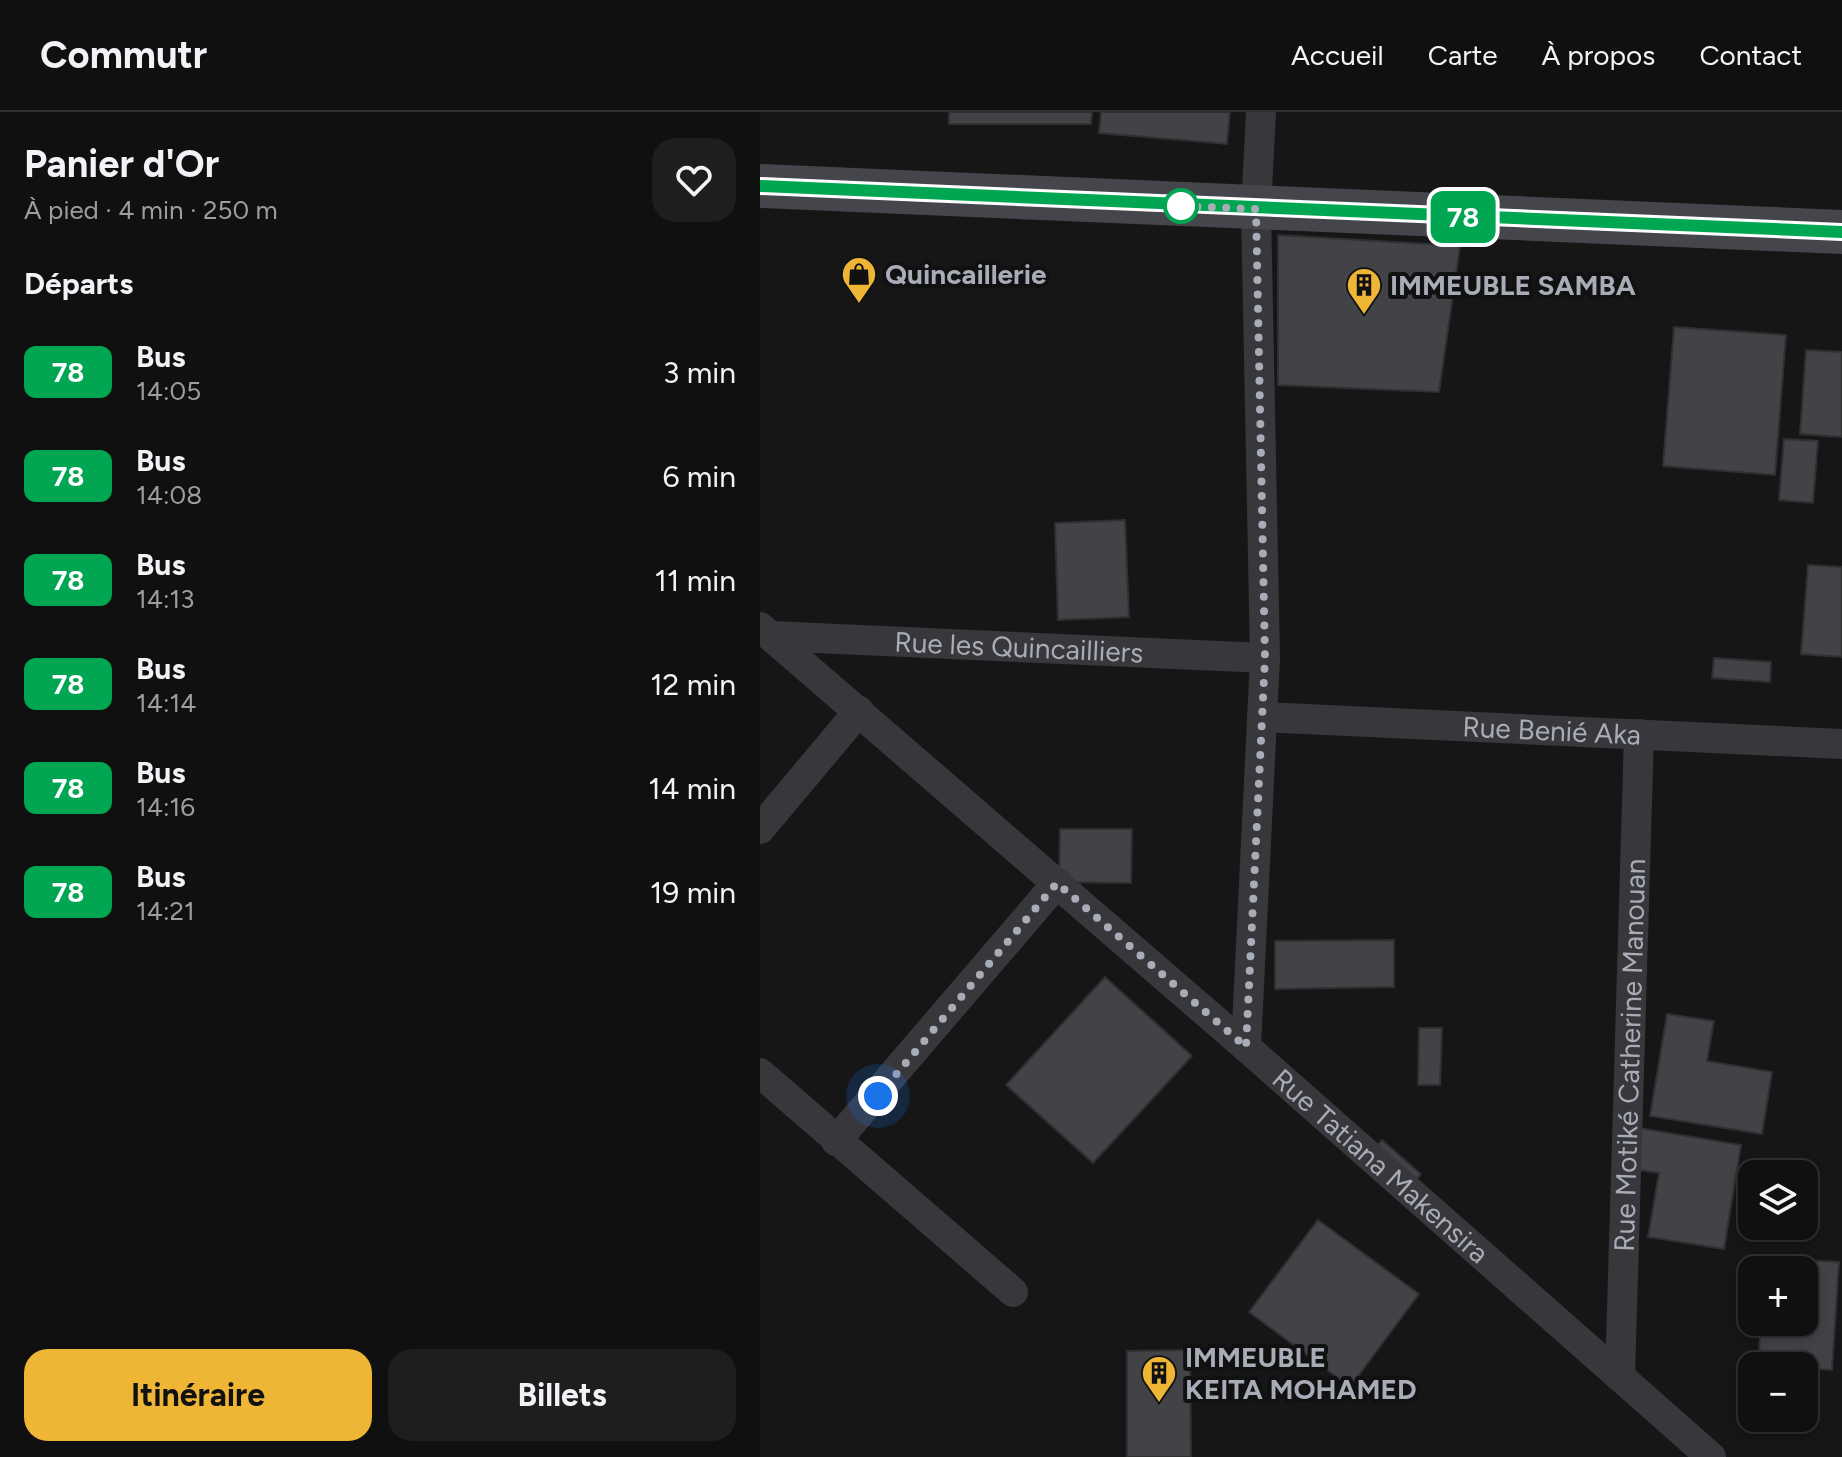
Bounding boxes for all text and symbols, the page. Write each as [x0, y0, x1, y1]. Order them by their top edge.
text: Commutr [40, 32, 207, 78]
text: Accueil [1291, 38, 1384, 72]
text: Carte [1428, 38, 1497, 72]
text: À propos [1541, 38, 1655, 72]
text: Contact [1699, 38, 1802, 72]
button: heart [652, 138, 736, 222]
text: Panier d'Or [24, 141, 219, 187]
unlabelled marker [1164, 189, 1198, 223]
line badge: 78 [1427, 191, 1499, 243]
text: À pied · 4 min · 250 m [24, 194, 278, 226]
text: 78 [1447, 200, 1479, 234]
shop icon: Quincaillerie [840, 255, 878, 305]
place label: Quincaillerie [885, 257, 1047, 291]
text: Départs [24, 265, 133, 302]
building icon: IMMEUBLE SAMBA [1345, 266, 1383, 316]
place label: IMMEUBLE SAMBA [1390, 268, 1636, 302]
text: Bus [136, 338, 185, 375]
text: 3 min [663, 354, 736, 391]
text: 78 [52, 355, 84, 389]
text: 14:05 [136, 375, 201, 407]
text: Bus [136, 442, 185, 479]
text: 6 min [662, 458, 736, 495]
text: 78 [52, 459, 84, 493]
text: 14:08 [136, 479, 202, 511]
text: Bus [136, 546, 185, 583]
text: 11 min [655, 562, 736, 599]
text: 78 [52, 563, 84, 597]
text: 14:13 [136, 583, 194, 615]
street label: Rue les Quincailliers [894, 625, 1144, 670]
text: Bus [136, 650, 185, 687]
text: 12 min [650, 666, 736, 703]
text: 78 [52, 667, 84, 701]
text: 14:14 [136, 687, 196, 719]
street label: Rue Benié Aka [1462, 709, 1642, 752]
text: Bus [136, 754, 185, 791]
text: 14 min [648, 770, 736, 807]
text: 78 [52, 771, 84, 805]
text: 14:16 [136, 791, 195, 823]
text: Bus [136, 858, 185, 895]
street label: Rue Motiké Catherine Manouan [1607, 858, 1652, 1252]
text: 19 min [650, 874, 736, 911]
text: 78 [52, 875, 84, 909]
text: 14:21 [136, 895, 195, 927]
street label: Rue Tatiana Makensira [1266, 1061, 1496, 1270]
your location [858, 1076, 898, 1116]
map controls [1738, 1160, 1818, 1432]
button: layers [1738, 1160, 1818, 1240]
button: + [1738, 1256, 1818, 1336]
place label: IMMEUBLE KEITA MOHAMED [1185, 1340, 1417, 1406]
button: Itinéraire [24, 1349, 372, 1441]
button: Billets [388, 1349, 736, 1441]
button: − [1738, 1352, 1818, 1432]
building icon: IMMEUBLE KEITA MOHAMED [1140, 1354, 1178, 1404]

